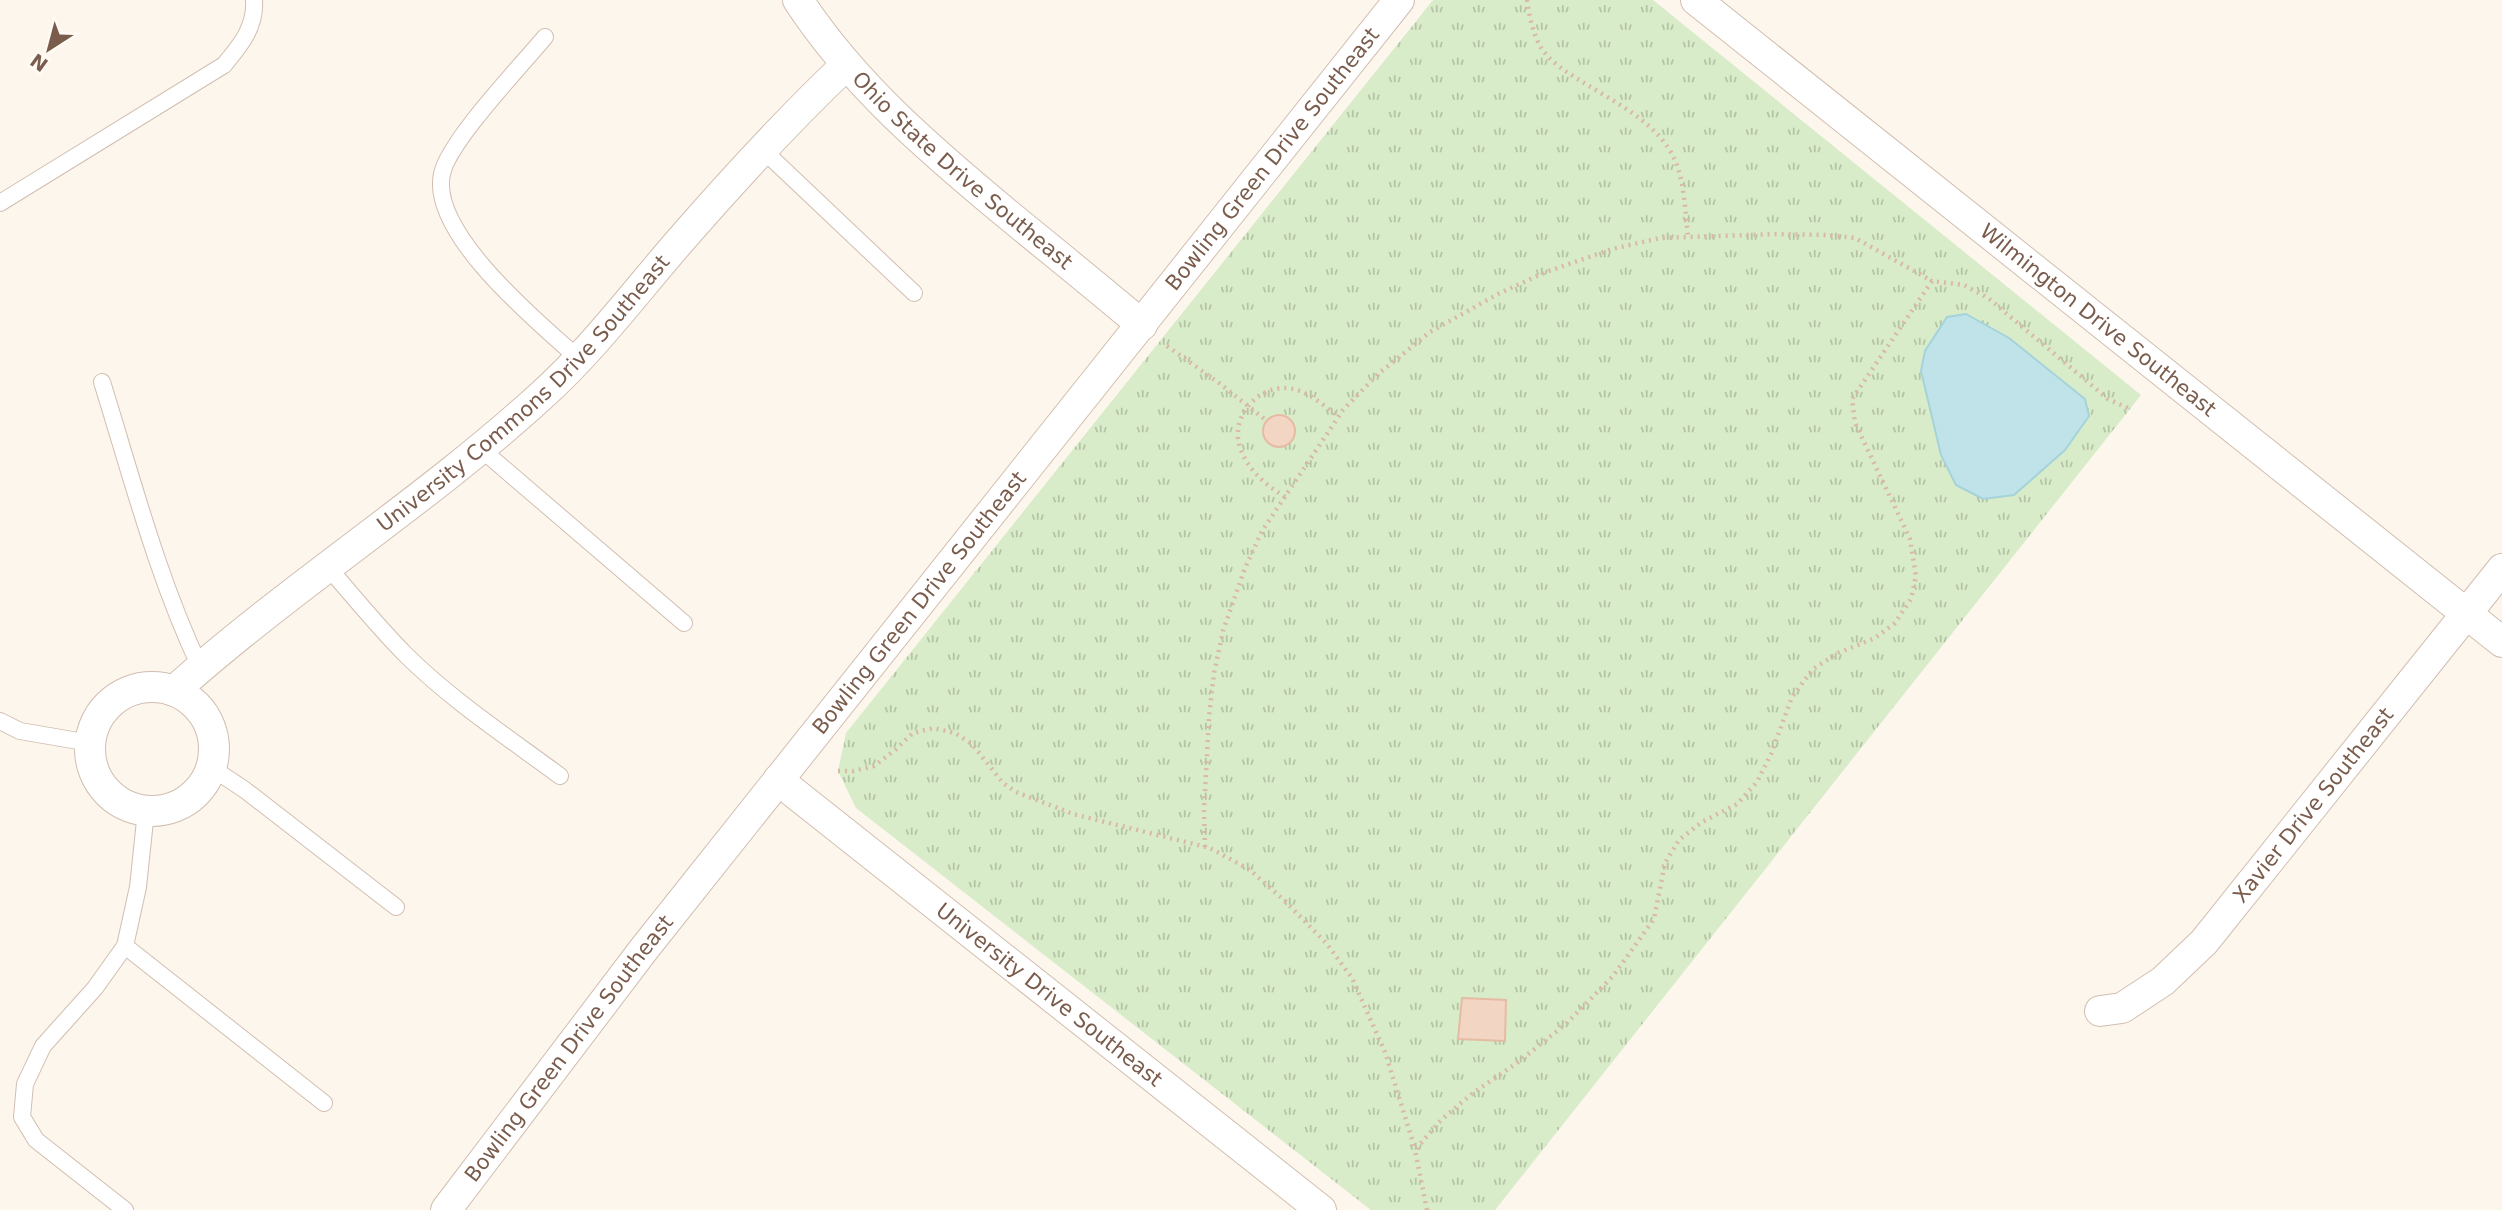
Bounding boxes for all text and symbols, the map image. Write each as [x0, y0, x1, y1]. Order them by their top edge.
north arrow [14, 14, 84, 84]
street label: Bowling Green Drive Southeast [1161, 23, 1384, 295]
text: N [26, 49, 52, 76]
street label: Ohio State Drive Southeast [847, 67, 1077, 274]
street label: Wilmington Drive Southeast [1975, 219, 2221, 421]
street label: University Commons Drive Southeast [373, 250, 675, 537]
street label: Bowling Green Drive Southeast [808, 467, 1031, 739]
street label: Xavier Drive Southeast [2228, 703, 2398, 907]
street label: University Drive Southeast [931, 898, 1167, 1092]
street label: Bowling Green Drive Southeast [460, 910, 678, 1186]

